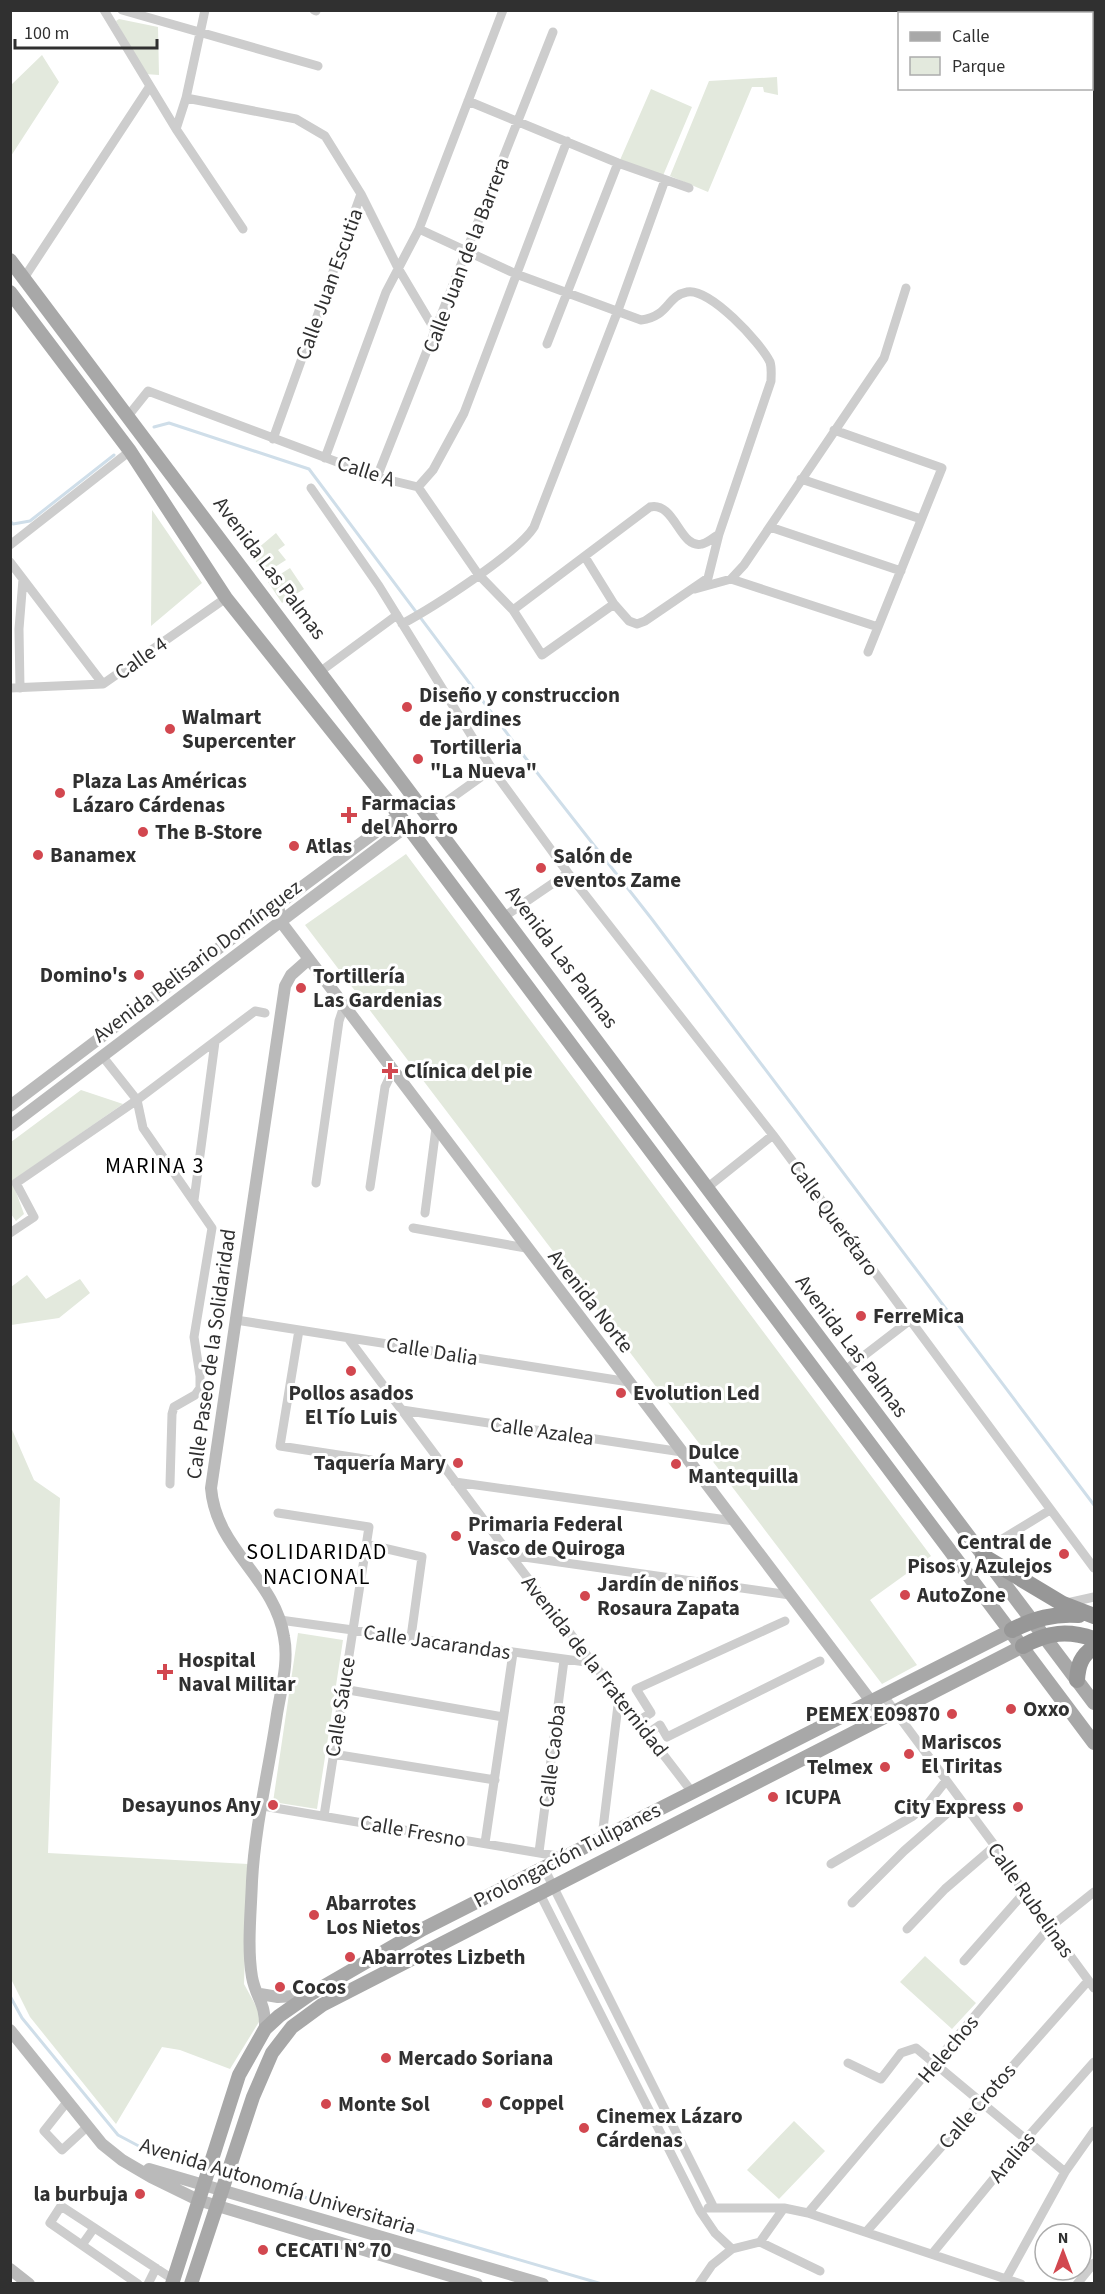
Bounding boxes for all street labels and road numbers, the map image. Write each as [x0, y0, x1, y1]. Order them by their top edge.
street label: Calle Juan de la Barrera [415, 153, 517, 357]
street label: Calle Juan Escutia [288, 204, 370, 364]
street label: Calle A [333, 448, 399, 495]
street label: Avenida Las Palmas [206, 490, 334, 646]
street label: Calle 4 [109, 629, 173, 687]
street label: Avenida Belisario Domínguez [86, 872, 308, 1050]
street label: Avenida Las Palmas [498, 879, 626, 1035]
street label: Calle Querétaro [782, 1154, 886, 1282]
street label: Calle Paseo de la Solidaridad [179, 1227, 243, 1481]
street label: Avenida Norte [541, 1243, 641, 1359]
street label: Avenida Las Palmas [788, 1268, 916, 1424]
street label: Calle Dalia [384, 1329, 480, 1373]
street label: Calle Azalea [488, 1409, 596, 1453]
street label: Avenida de la Fraternidad [515, 1569, 675, 1763]
street label: Calle Jacarandas [361, 1617, 513, 1667]
street label: Calle Sáuce [317, 1655, 363, 1759]
street label: Calle Caoba [531, 1703, 573, 1809]
street label: Prolongación Tulipanes [468, 1795, 666, 1915]
street label: Calle Fresno [358, 1807, 468, 1855]
street label: Calle Rubelinas [980, 1836, 1082, 1964]
street label: Helechos [910, 2008, 986, 2090]
street label: Calle Crotos [931, 2056, 1023, 2155]
street label: Aralias [982, 2125, 1042, 2189]
street label: Avenida Autonomía Universitaria [136, 2130, 420, 2242]

